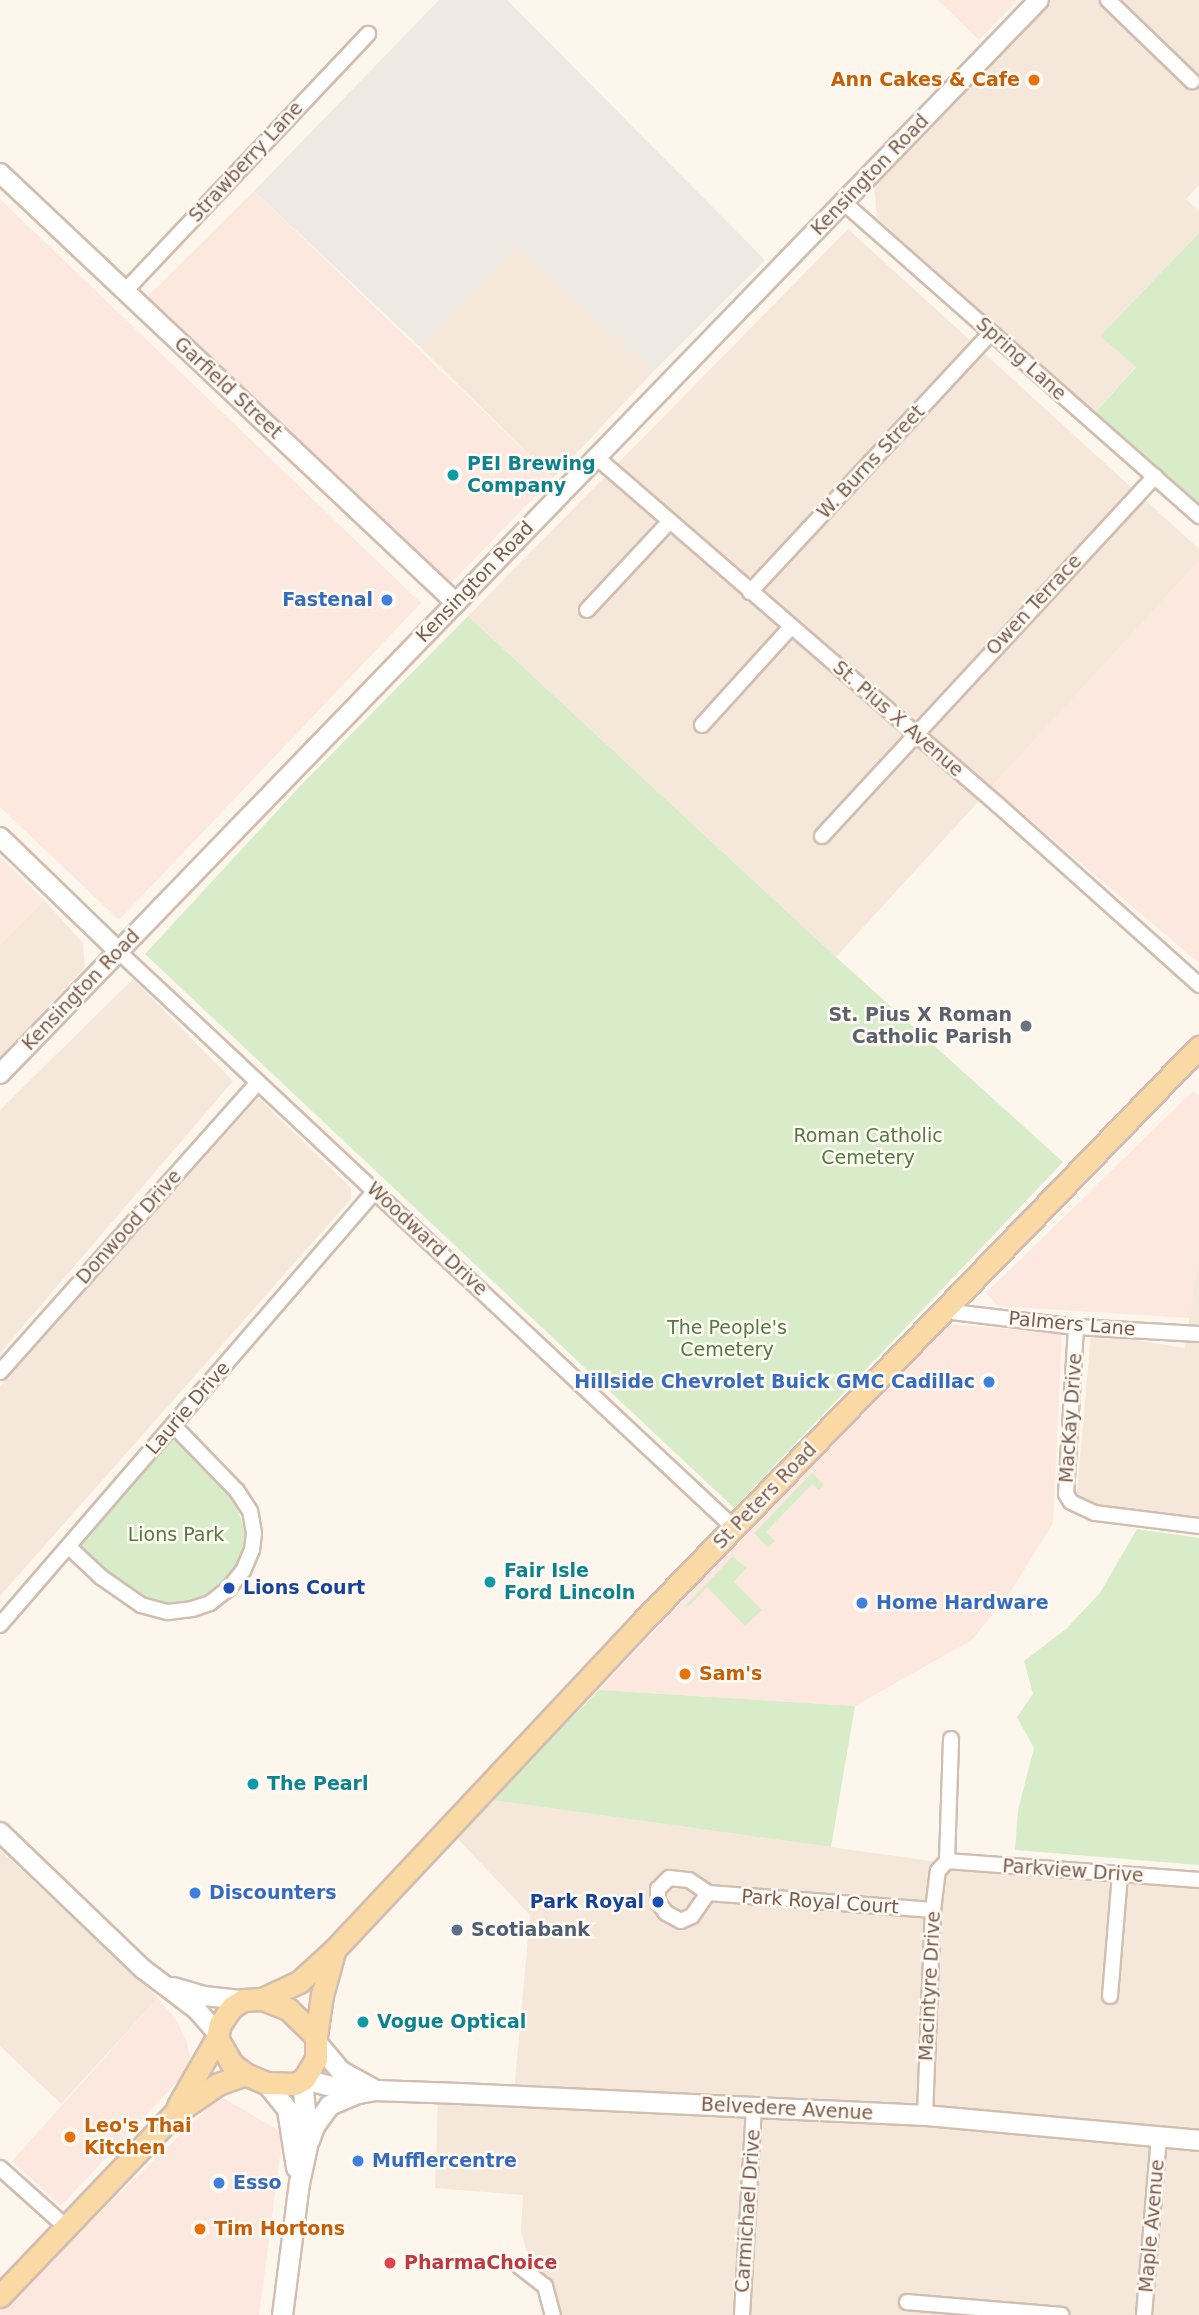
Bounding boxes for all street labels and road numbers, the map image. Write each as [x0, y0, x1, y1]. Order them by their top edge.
street label: Strawberry Lane [184, 97, 308, 227]
street label: Kensington Road [806, 110, 934, 240]
street label: Spring Lane [971, 313, 1071, 405]
street label: Garfield Street [169, 332, 287, 444]
street label: W. Burns Street [813, 400, 929, 524]
street label: Kensington Road [411, 517, 539, 647]
street label: Owen Terrace [982, 550, 1086, 660]
street label: St. Pius X Avenue [828, 656, 968, 782]
street label: Kensington Road [17, 925, 145, 1055]
street label: Donwood Drive [72, 1165, 186, 1289]
street label: Woodward Drive [362, 1177, 492, 1301]
street label: Palmers Lane [1008, 1307, 1136, 1341]
street label: MacKay Drive [1055, 1352, 1087, 1484]
street label: Laurie Drive [141, 1357, 235, 1459]
street label: St Peters Road [709, 1438, 821, 1554]
street label: Parkview Drive [1002, 1855, 1144, 1887]
street label: Park Royal Court [741, 1885, 899, 1919]
street label: Macintyre Drive [915, 1910, 945, 2062]
street label: Belvedere Avenue [700, 2093, 874, 2125]
street label: Carmichael Drive [731, 2128, 765, 2294]
street label: Maple Avenue [1135, 2158, 1169, 2294]

